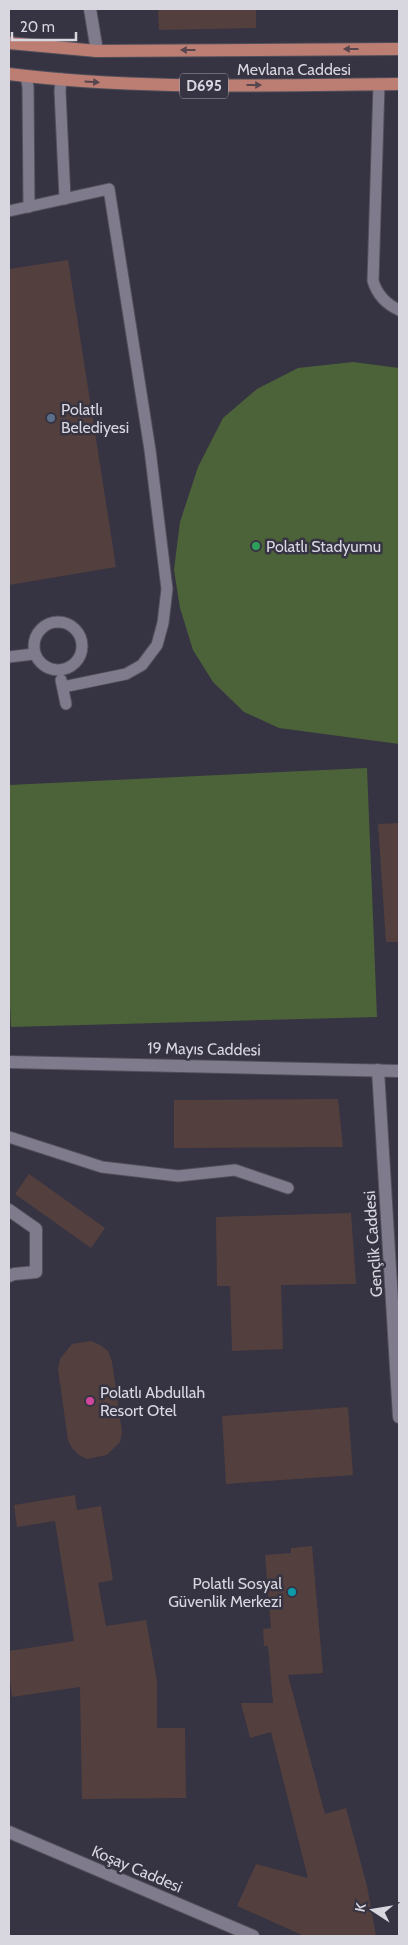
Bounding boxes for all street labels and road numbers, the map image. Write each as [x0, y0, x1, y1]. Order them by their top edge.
street label: Mevlana Caddesi [237, 60, 351, 79]
road number: D695 [180, 74, 228, 98]
street label: 19 Mayıs Caddesi [147, 1039, 261, 1059]
street label: Gençlik Caddesi [360, 1190, 386, 1298]
street label: Koşay Caddesi [89, 1841, 185, 1897]

